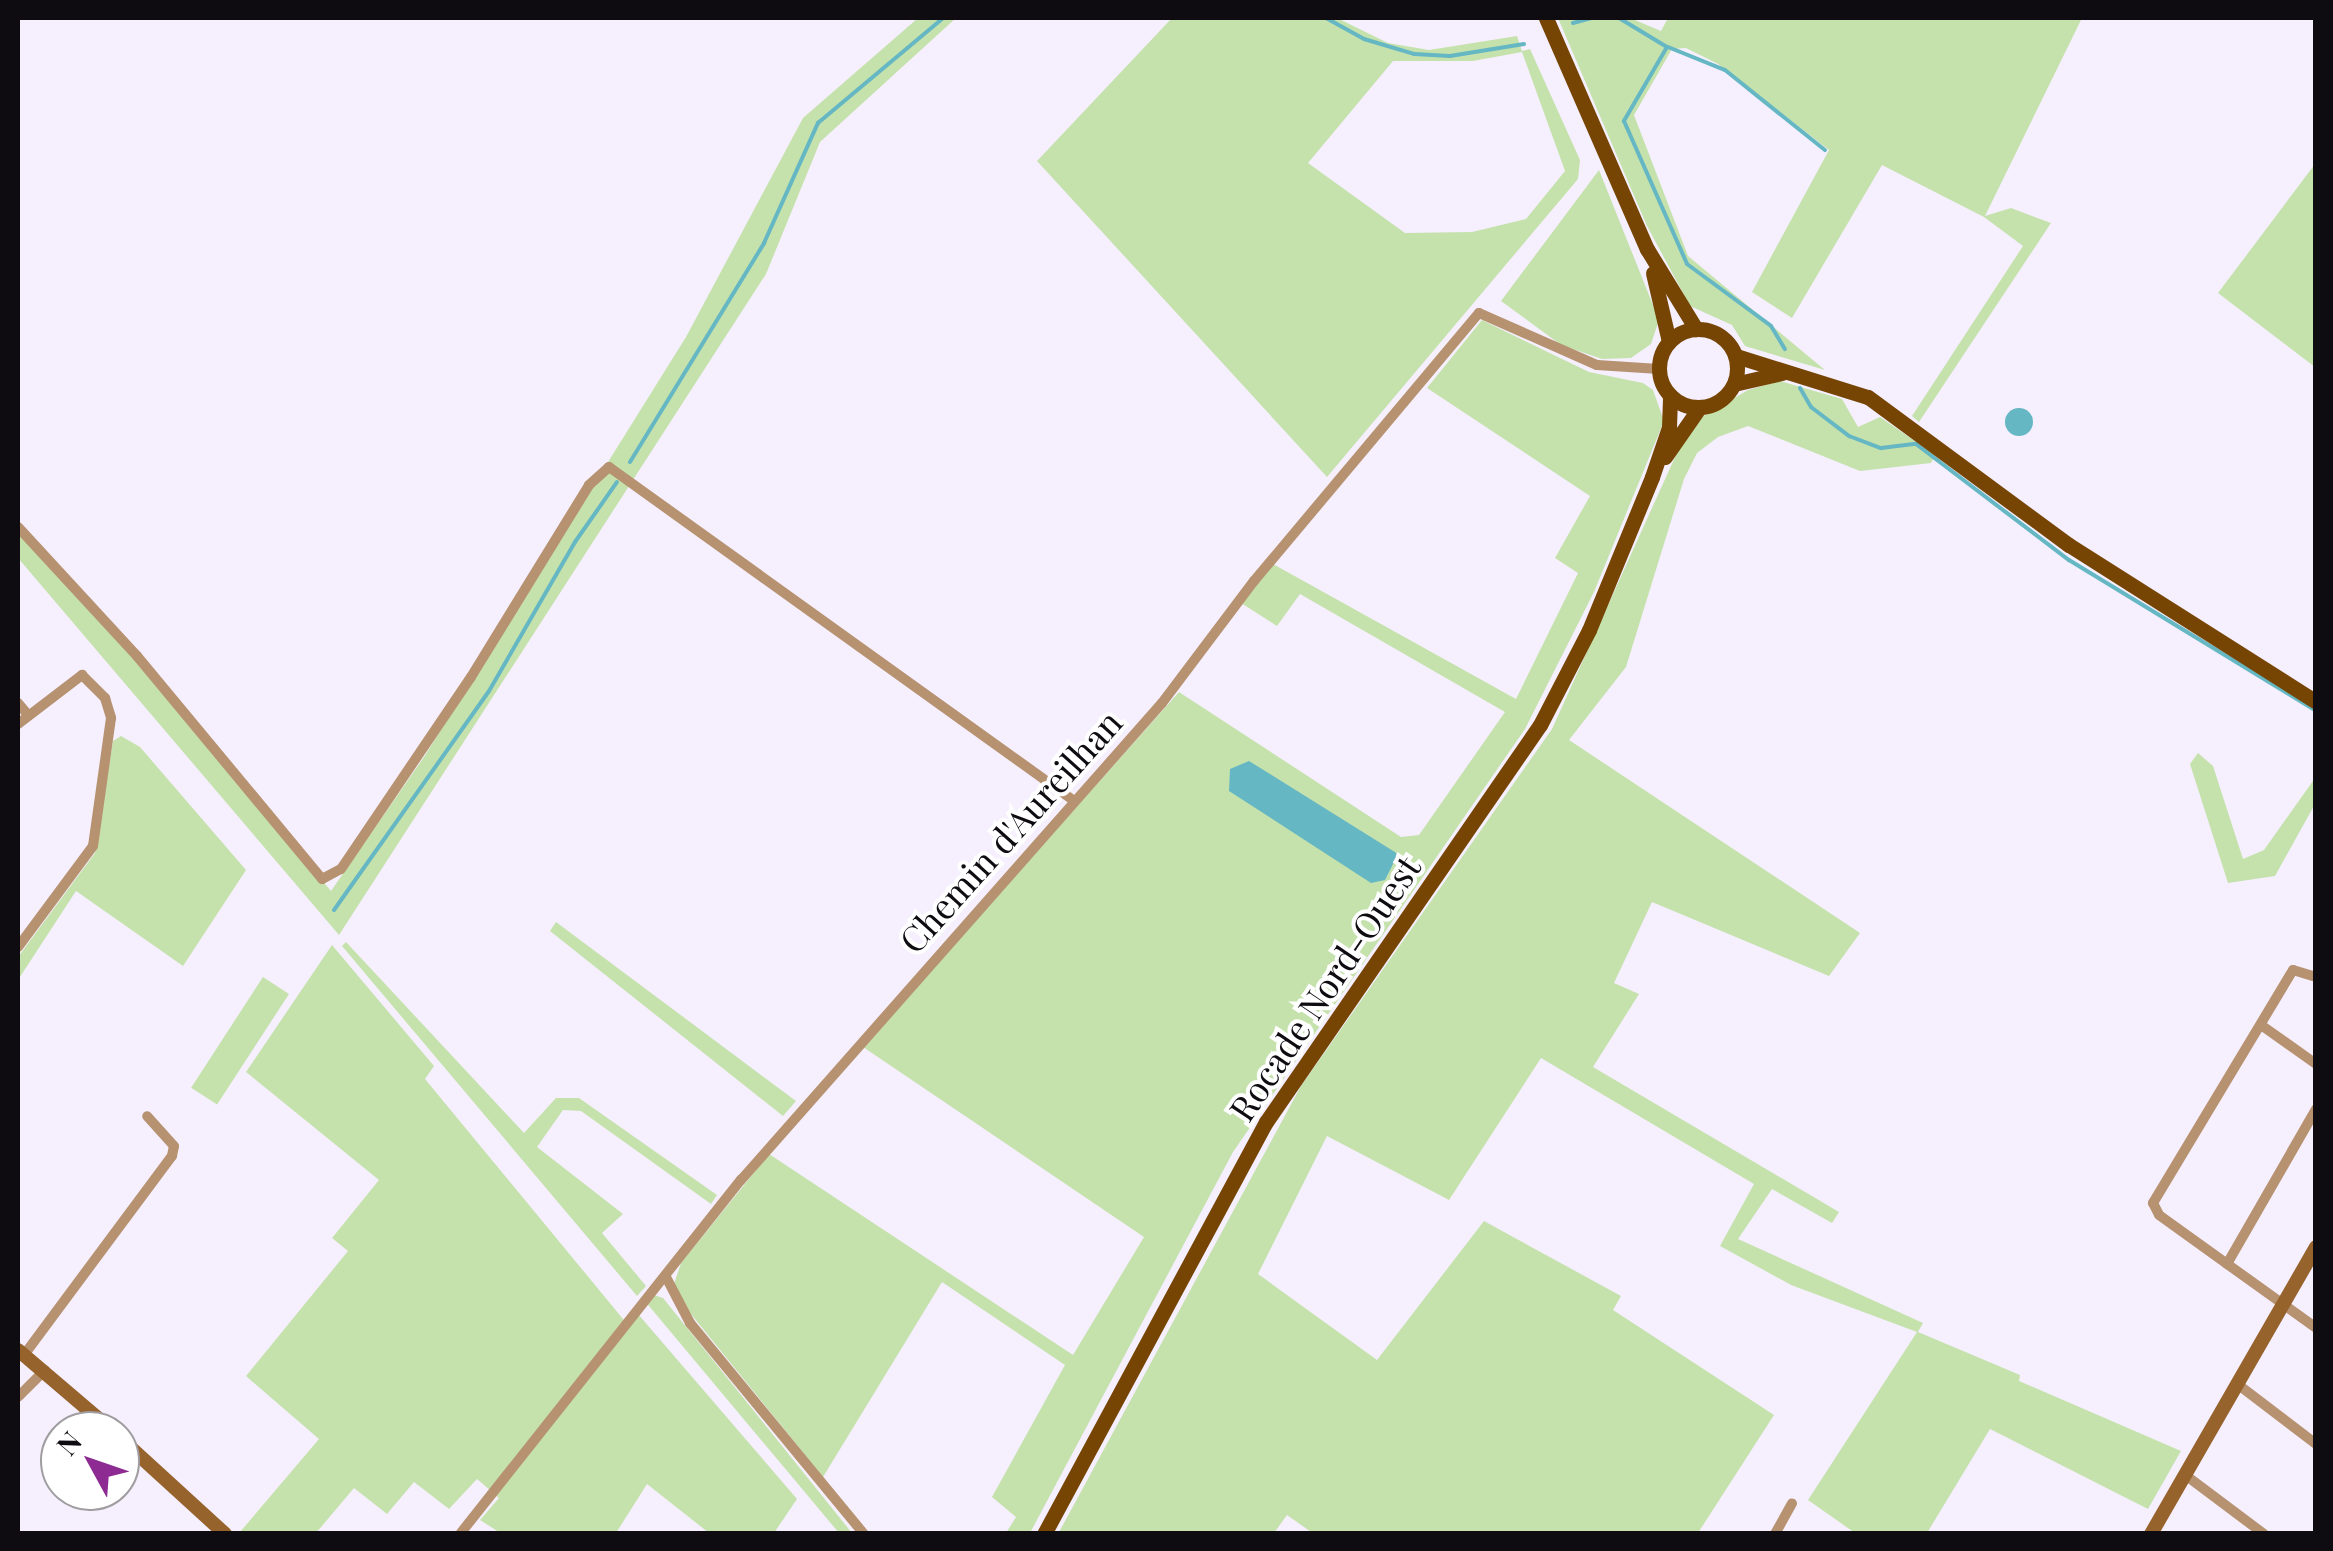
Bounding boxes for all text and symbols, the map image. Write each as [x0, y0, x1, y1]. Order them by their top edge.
street label: Chemin d'Aureilhan [890, 701, 1130, 961]
street label: Rocade Nord-Ouest [1220, 848, 1428, 1128]
north arrow [40, 1411, 140, 1511]
text: N [47, 1423, 89, 1462]

